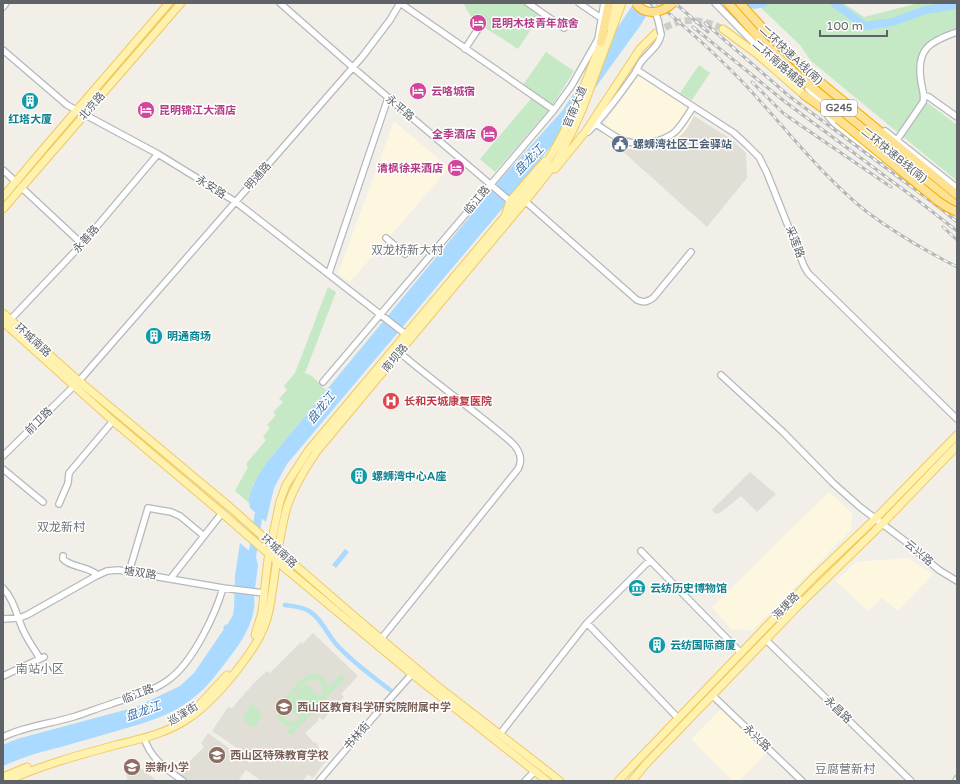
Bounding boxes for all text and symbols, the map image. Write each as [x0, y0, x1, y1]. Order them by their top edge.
scale bar [820, 12, 887, 38]
hotel icon: 昆明木枝青年旅舍 [468, 13, 488, 33]
place label: 昆明木枝青年旅舍 [491, 17, 579, 30]
text: 100 m [826, 19, 863, 33]
street label: 二环快速A线(南) [757, 23, 825, 87]
street label: 二环南路辅路 [750, 37, 808, 91]
hotel icon: 云咯城宿 [408, 81, 428, 101]
street label: 官南大道 [560, 84, 590, 130]
place label: 云咯城宿 [431, 85, 475, 98]
street label: 北京路 [76, 89, 108, 123]
building icon: 红塔大厦 [20, 91, 40, 111]
street label: 永平路 [383, 92, 417, 124]
hotel icon: 昆明锦江大酒店 [136, 100, 156, 120]
road number: G245 [821, 100, 857, 116]
place label: 昆明锦江大酒店 [159, 104, 236, 117]
place label: 红塔大厦 [8, 113, 52, 126]
hotel icon: 全季酒店 [479, 124, 499, 144]
street label: 二环快速B线(南) [859, 125, 929, 185]
place label: 全季酒店 [432, 128, 476, 141]
public building icon: 螺蛳湾社区工会驿站 [610, 134, 630, 154]
place label: 螺蛳湾社区工会驿站 [633, 138, 732, 151]
water label: 盘龙江 [511, 141, 548, 178]
hotel icon: 清枫徐来酒店 [446, 158, 466, 178]
street label: 明通路 [242, 159, 274, 193]
place label: 清枫徐来酒店 [377, 162, 443, 175]
street label: 永安路 [194, 173, 228, 201]
street label: 临江路 [461, 183, 493, 217]
street label: 永善路 [70, 222, 102, 256]
street label: 采莲路 [783, 224, 807, 260]
district label: 双龙桥新大村 [371, 243, 444, 257]
street label: 环城南路 [12, 320, 54, 360]
building icon: 明通商场 [144, 326, 164, 346]
place label: 明通商场 [167, 330, 211, 343]
street label: 南坝路 [379, 341, 411, 375]
water label: 盘龙江 [304, 388, 339, 426]
hospital icon: 长和天城康复医院 [381, 391, 401, 411]
place label: 长和天城康复医院 [404, 395, 492, 408]
street label: 前卫路 [23, 405, 55, 437]
building icon: 螺蛳湾中心A座 [349, 466, 369, 486]
place label: 螺蛳湾中心A座 [372, 470, 446, 483]
district label: 双龙新村 [37, 520, 86, 534]
street label: 环城南路 [258, 531, 300, 571]
street label: 云兴路 [902, 537, 936, 569]
street label: 塘双路 [123, 564, 157, 582]
museum icon: 云纺历史博物馆 [627, 578, 647, 598]
place label: 云纺历史博物馆 [650, 582, 727, 595]
street label: 海埂路 [770, 590, 802, 622]
building icon: 云纺国际商厦 [647, 635, 667, 655]
place label: 云纺国际商厦 [670, 639, 736, 652]
district label: 南站小区 [16, 662, 64, 676]
street label: 临江路 [120, 682, 156, 706]
street label: 永昌路 [822, 694, 854, 726]
school or university icon: 西山区教育科学研究院附属中学 [274, 697, 294, 717]
water label: 盘龙江 [124, 698, 164, 723]
street label: 巡津街 [166, 700, 200, 728]
place label: 西山区教育科学研究院附属中学 [297, 701, 451, 714]
street label: 书林街 [341, 719, 373, 753]
street label: 永兴路 [741, 722, 773, 754]
school or university icon: 西山区特殊教育学校 [207, 745, 227, 765]
place label: 西山区特殊教育学校 [230, 749, 329, 762]
school or university icon: 崇新小学 [122, 757, 142, 777]
place label: 崇新小学 [145, 761, 189, 774]
district label: 豆腐营新村 [815, 762, 876, 776]

